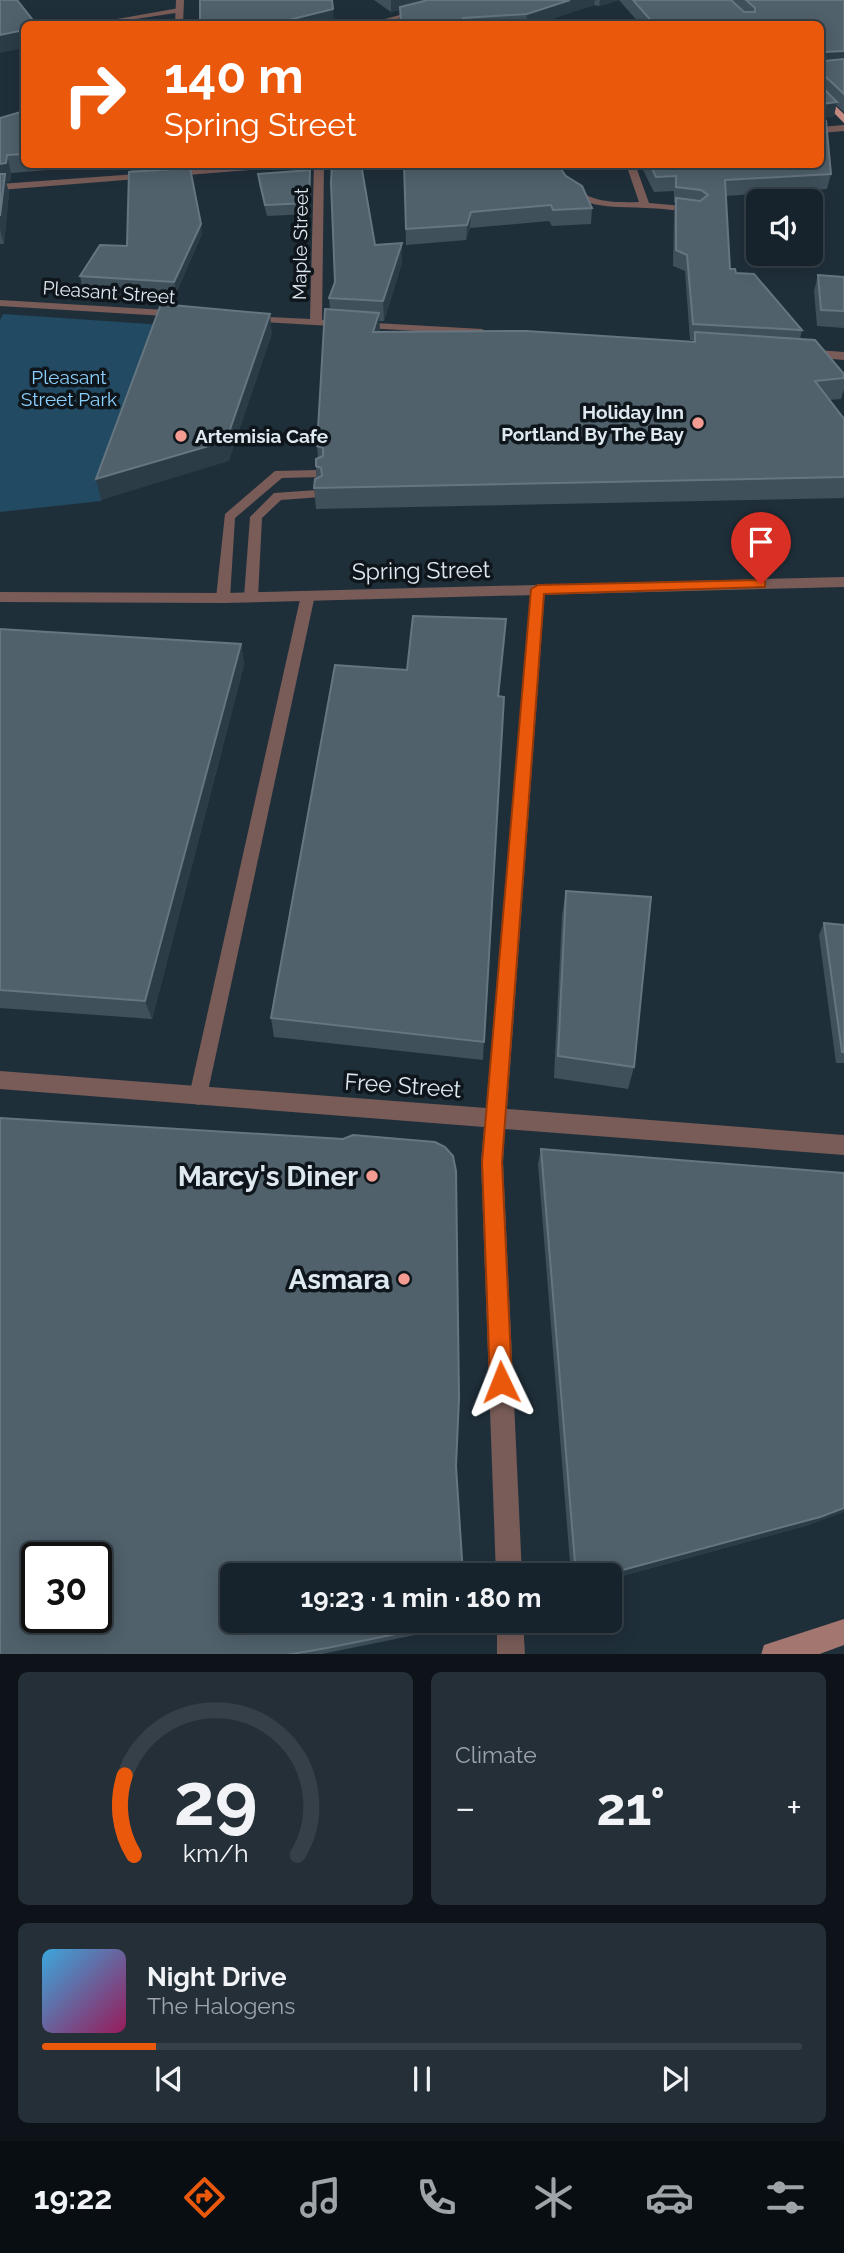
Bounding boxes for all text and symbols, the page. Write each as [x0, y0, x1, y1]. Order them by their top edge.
text: 140 m [164, 47, 304, 104]
icon: right [49, 49, 140, 140]
text: Spring Street [164, 106, 357, 143]
street label: Maple Street [288, 187, 312, 300]
map controls [746, 189, 823, 266]
button: sound [746, 189, 823, 266]
street label: Pleasant Street [42, 276, 177, 308]
park label: Pleasant Street Park [21, 366, 117, 410]
place label: Holiday Inn Portland By The Bay [501, 401, 685, 445]
marker: Holiday Inn Portland By The Bay [690, 415, 706, 431]
place label: Artemisia Cafe [195, 425, 328, 447]
marker: Artemisia Cafe [173, 428, 189, 444]
pin [731, 512, 791, 584]
icon: arrive [742, 523, 780, 561]
street label: Spring Street [352, 555, 491, 585]
street label: Free Street [344, 1067, 463, 1103]
place label: Marcy's Diner [178, 1160, 358, 1193]
marker: Marcy's Diner [364, 1168, 380, 1184]
place label: Asmara [289, 1263, 390, 1296]
marker: Asmara [396, 1271, 412, 1287]
position arrow [464, 1345, 538, 1419]
speed limit sign: 30 [21, 1542, 112, 1633]
text: 19:23 · 1 min · 180 m [301, 1583, 542, 1613]
text: Climate [455, 1741, 537, 1768]
text: 29 [174, 1757, 257, 1842]
text: 21° [597, 1776, 665, 1837]
text: − [455, 1785, 475, 1830]
text: + [786, 1785, 802, 1830]
text: km/h [183, 1837, 248, 1867]
text: Night Drive [147, 1962, 286, 1992]
text: The Halogens [147, 1992, 295, 2019]
icon: previous [150, 2060, 188, 2098]
icon: pause [403, 2060, 441, 2098]
icon: next [656, 2060, 694, 2098]
icon: directions [180, 2173, 229, 2222]
icon: music [296, 2173, 345, 2222]
icon: phone [412, 2173, 461, 2222]
icon: climate [529, 2173, 578, 2222]
icon: car [645, 2173, 694, 2222]
icon: filters [761, 2173, 810, 2222]
text: 19:22 [34, 2179, 112, 2216]

